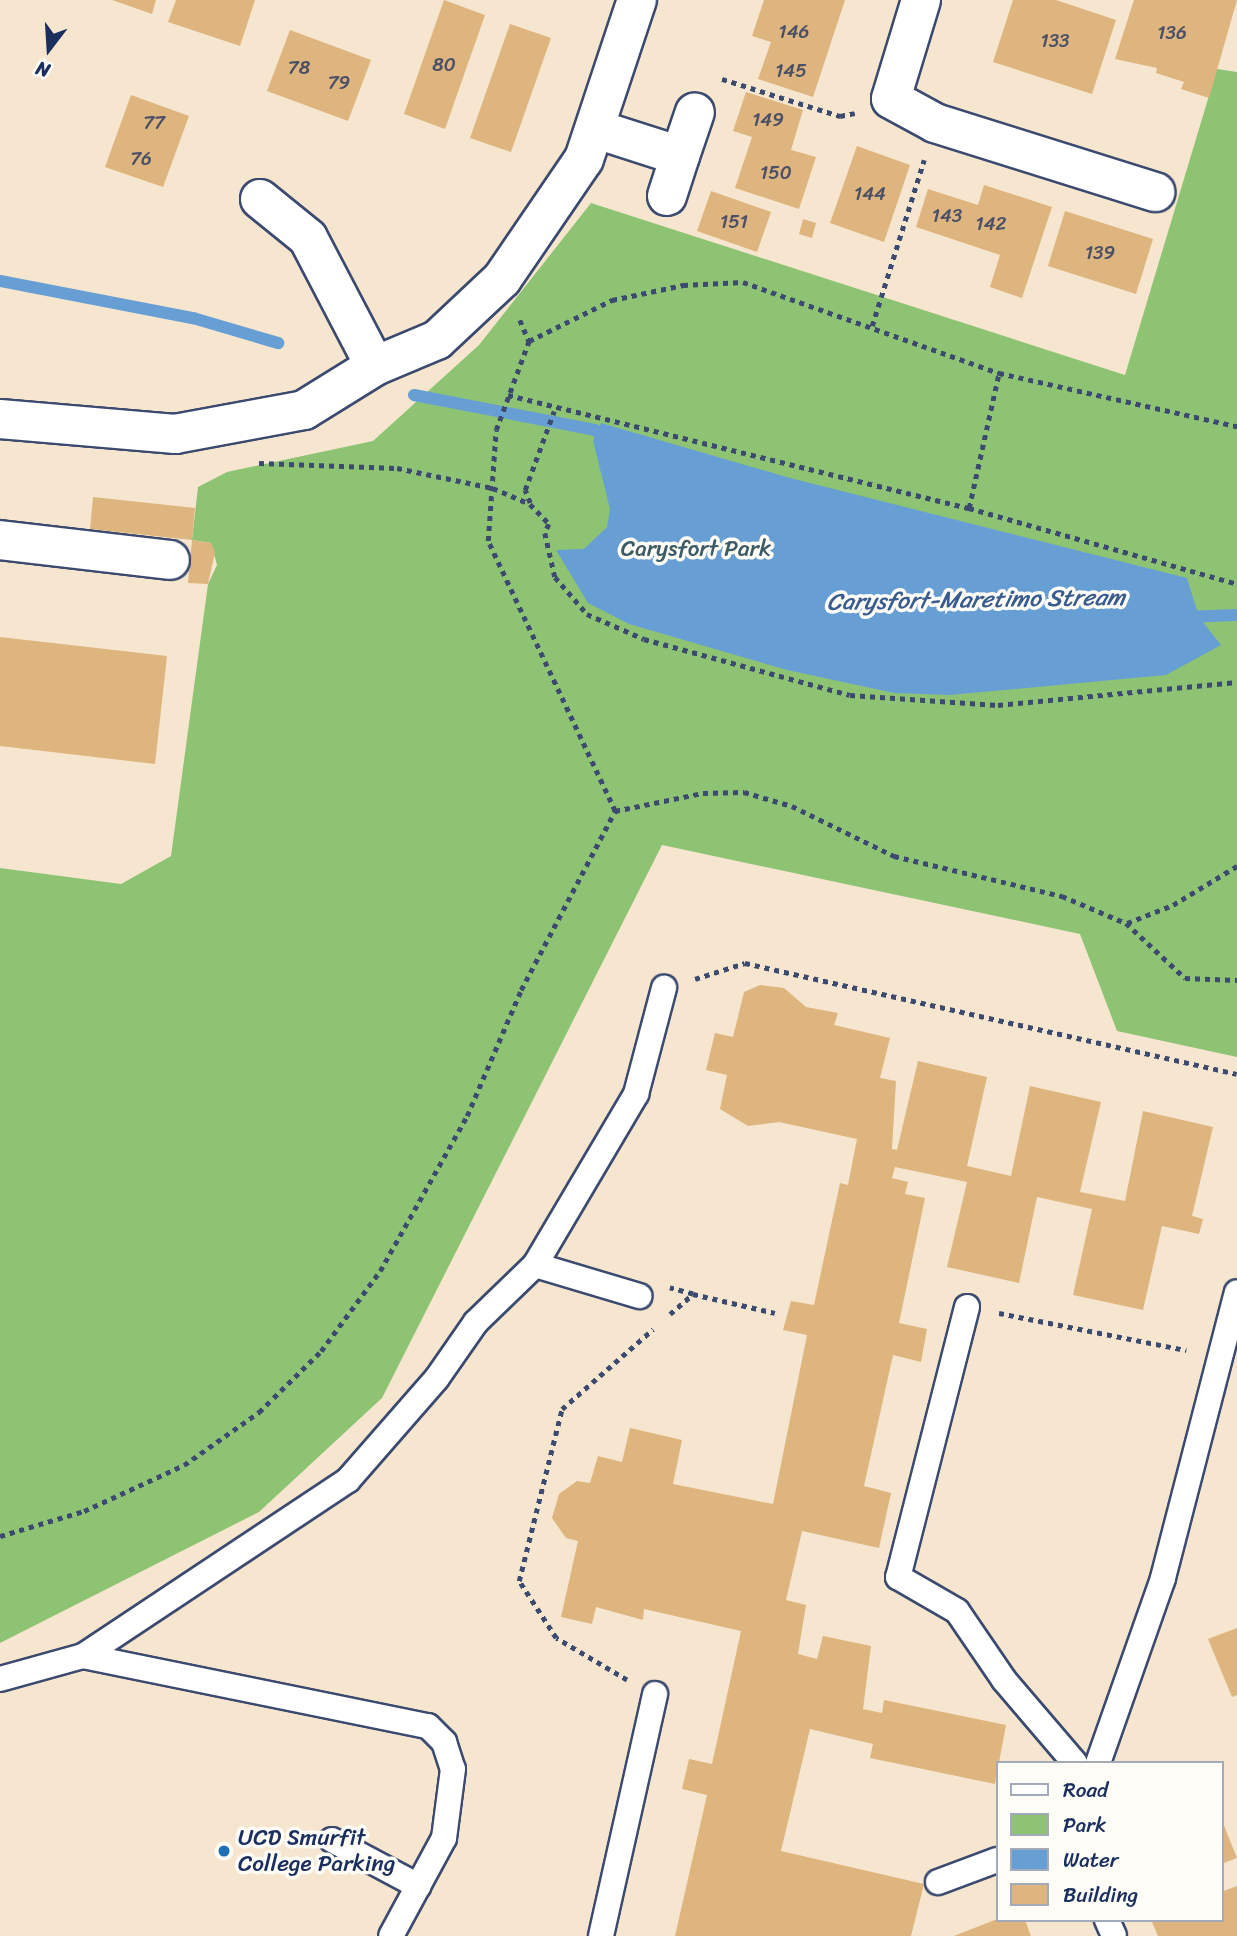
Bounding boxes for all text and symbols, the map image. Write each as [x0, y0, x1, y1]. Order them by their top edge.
north arrow [14, 14, 84, 84]
house number: 146 [779, 21, 809, 43]
house number: 136 [1157, 22, 1187, 44]
house number: 133 [1040, 30, 1070, 52]
text: N [32, 52, 54, 87]
house number: 80 [432, 54, 456, 76]
house number: 78 [288, 57, 310, 79]
house number: 145 [775, 60, 807, 82]
house number: 79 [328, 72, 350, 94]
house number: 149 [752, 109, 784, 131]
house number: 77 [143, 112, 165, 134]
house number: 76 [130, 148, 152, 170]
house number: 150 [760, 162, 792, 184]
house number: 144 [854, 183, 886, 205]
house number: 143 [932, 205, 962, 227]
house number: 151 [720, 211, 748, 233]
house number: 142 [976, 213, 1006, 235]
house number: 139 [1085, 242, 1115, 264]
park label: Carysfort Park [621, 535, 771, 563]
water label: Carysfort-Maretimo Stream [827, 583, 1125, 617]
legend [996, 1761, 1223, 1922]
text: Road [1063, 1771, 1108, 1809]
text: Park [1063, 1806, 1106, 1844]
place label: UCD Smurfit College Parking [238, 1824, 395, 1878]
text: Water [1063, 1841, 1118, 1879]
marker: UCD Smurfit College Parking [216, 1843, 232, 1859]
text: Building [1063, 1876, 1138, 1914]

